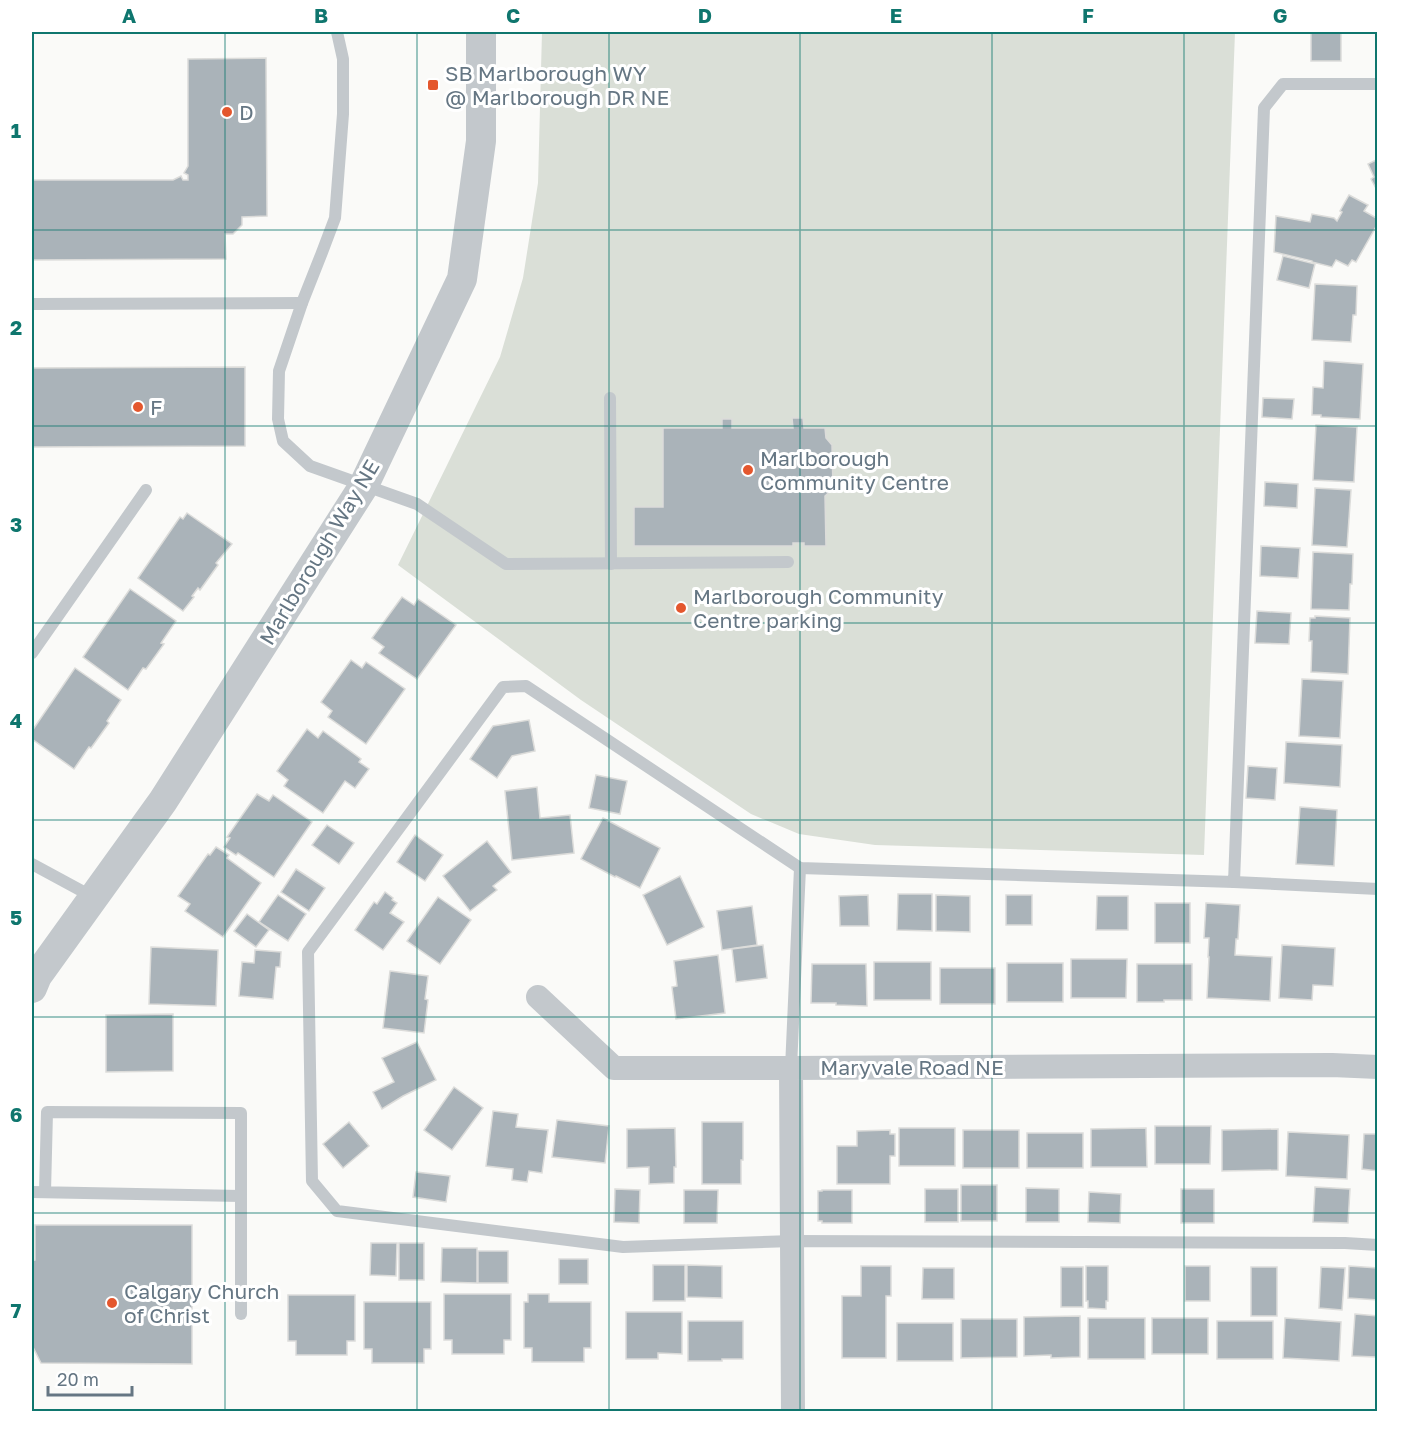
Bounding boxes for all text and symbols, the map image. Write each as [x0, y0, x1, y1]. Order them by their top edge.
text: A [122, 3, 136, 27]
text: B [314, 3, 328, 27]
text: C [506, 3, 520, 27]
text: D [698, 3, 712, 27]
text: E [890, 3, 902, 27]
text: F [1082, 3, 1094, 27]
text: G [1273, 3, 1287, 27]
place label: SB Marlborough WY @ Marlborough DR NE [445, 60, 669, 110]
marker: SB Marlborough WY @ Marlborough DR NE [426, 78, 440, 92]
place label: D [239, 99, 254, 125]
marker: D [220, 105, 234, 119]
text: 1 [11, 118, 21, 142]
text: 2 [10, 315, 22, 339]
place label: F [150, 394, 163, 420]
marker: F [131, 400, 145, 414]
place label: Marlborough Community Centre [760, 445, 949, 495]
street label: Marlborough Way NE [253, 455, 385, 649]
marker: Marlborough Community Centre [741, 463, 755, 477]
text: 3 [10, 512, 22, 536]
place label: Marlborough Community Centre parking [693, 583, 944, 633]
marker: Marlborough Community Centre parking [674, 601, 688, 615]
text: 4 [10, 708, 22, 732]
text: 5 [10, 905, 22, 929]
street label: Maryvale Road NE [820, 1054, 1004, 1080]
text: 6 [10, 1102, 22, 1126]
place label: Calgary Church of Christ [124, 1278, 280, 1328]
marker: Calgary Church of Christ [105, 1296, 119, 1310]
text: 7 [11, 1298, 22, 1322]
scale bar [48, 1359, 132, 1397]
text: 20 m [57, 1368, 99, 1390]

